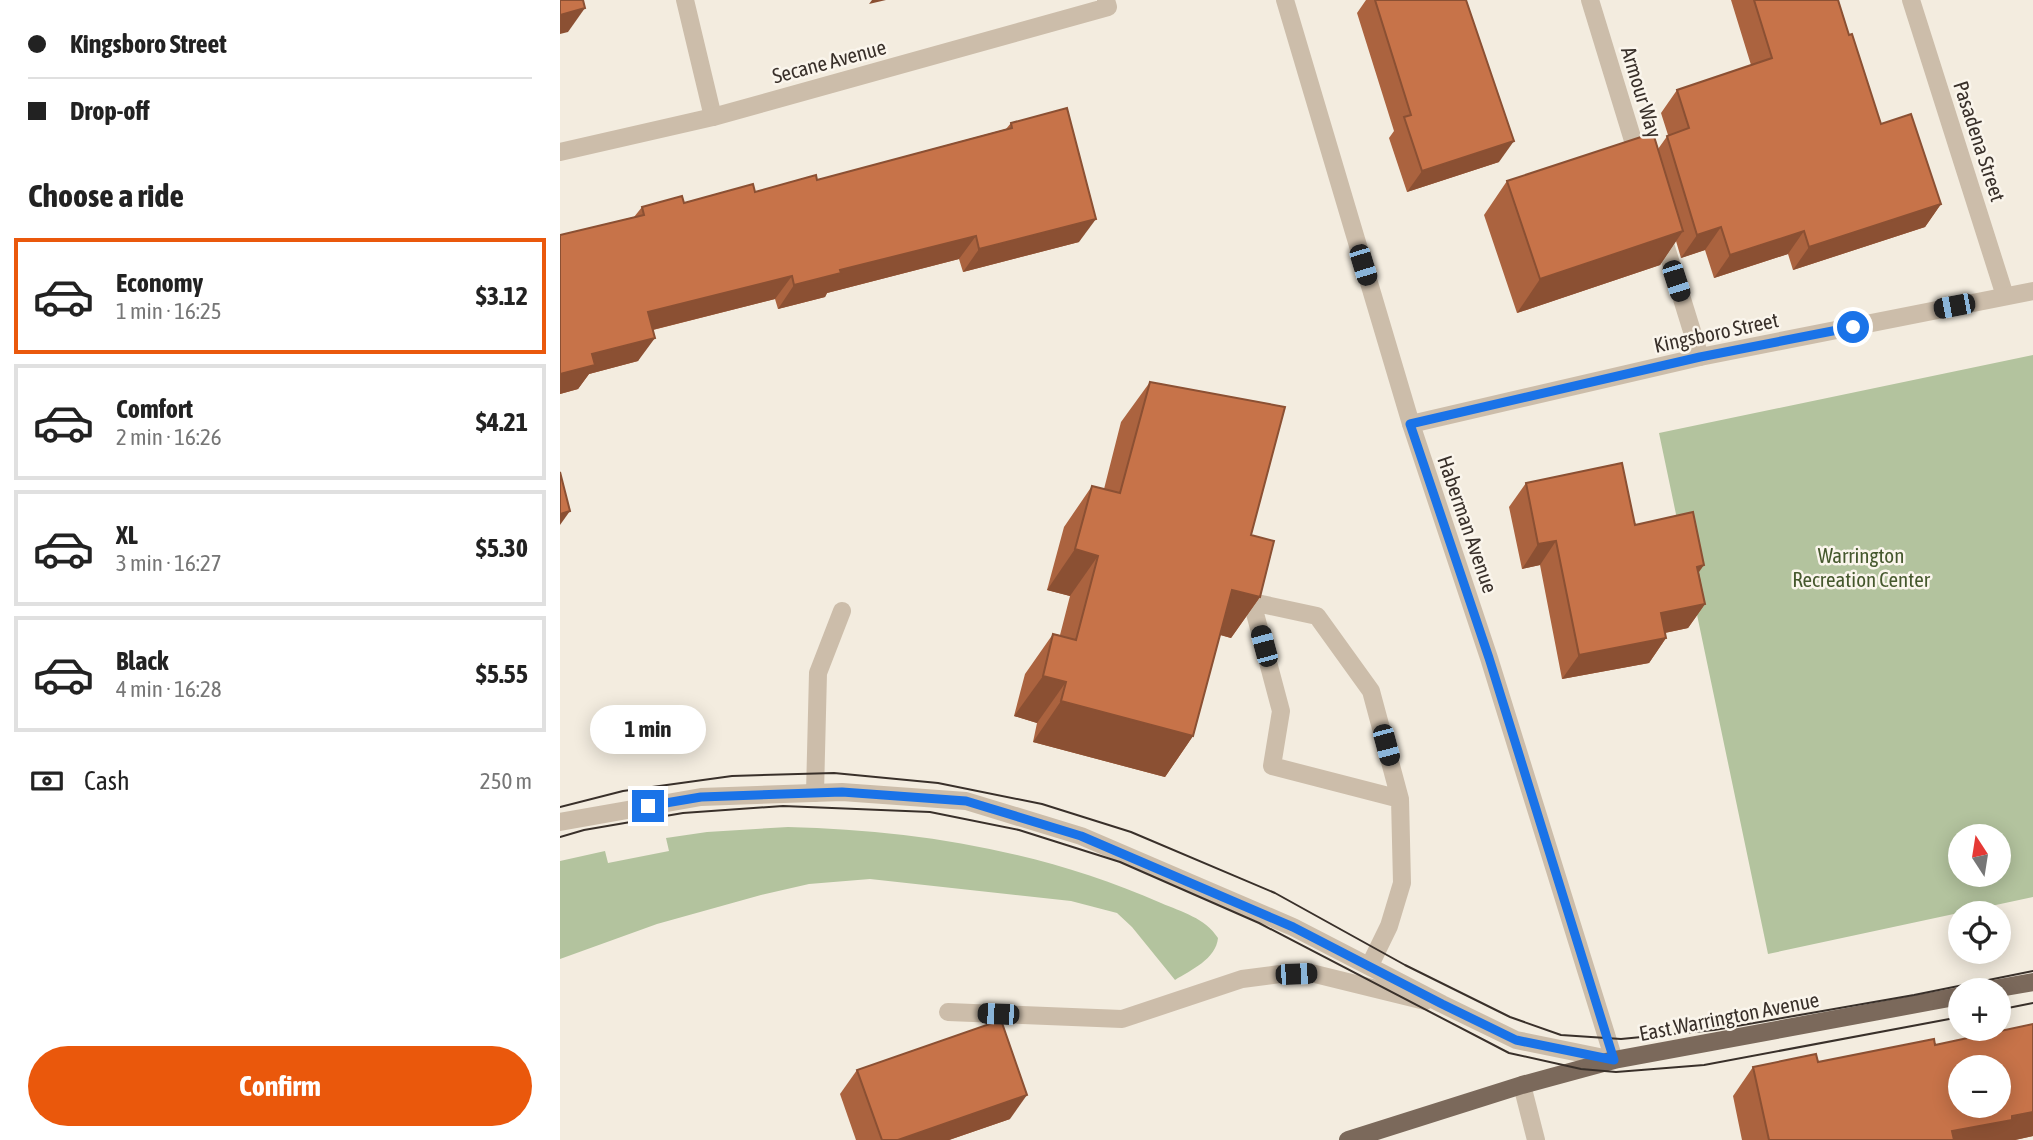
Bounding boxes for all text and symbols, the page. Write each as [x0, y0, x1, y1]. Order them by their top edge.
text: Kingsboro Street [70, 29, 227, 59]
street label: Secane Avenue [770, 34, 888, 88]
street label: Armour Way [1617, 44, 1667, 141]
street label: Pasadena Street [1949, 78, 2011, 204]
text: Drop-off [70, 96, 150, 126]
text: Choose a ride [28, 177, 184, 214]
car [1347, 242, 1380, 288]
car [1660, 258, 1693, 304]
icon: car [32, 265, 95, 328]
text: Economy [116, 268, 203, 298]
text: $3.12 [476, 281, 528, 311]
car [1932, 292, 1977, 320]
text: 1 min · 16:25 [116, 298, 222, 324]
street label: Kingsboro Street [1652, 307, 1780, 357]
route start [1837, 311, 1869, 343]
icon: car [32, 391, 95, 454]
text: Comfort [116, 394, 193, 424]
text: $4.21 [476, 407, 528, 437]
text: 2 min · 16:26 [116, 424, 222, 450]
street label: Haberman Avenue [1433, 452, 1503, 596]
icon: car [32, 517, 95, 580]
text: XL [116, 520, 138, 550]
text: $5.30 [476, 533, 528, 563]
park label: Warrington Recreation Center [1792, 543, 1931, 591]
text: 3 min · 16:27 [116, 550, 222, 576]
car [1249, 623, 1280, 669]
icon: car [32, 643, 95, 706]
text: Black [116, 646, 168, 676]
text: $5.55 [476, 659, 528, 689]
text: 4 min · 16:28 [116, 676, 222, 702]
callout: 1 min [590, 704, 706, 754]
text: 1 min [625, 716, 671, 742]
car [1371, 722, 1402, 768]
icon: cash [28, 762, 66, 800]
text: Cash [84, 766, 130, 796]
text: 250 m [480, 768, 532, 794]
route end [632, 790, 664, 822]
north arrow [1948, 824, 2011, 887]
map controls [1948, 824, 2011, 1118]
button: locate [1948, 901, 2011, 964]
car [1275, 963, 1318, 985]
button: + [1948, 978, 2011, 1041]
street label: East Warrington Avenue [1637, 987, 1821, 1045]
car [977, 1003, 1020, 1025]
button: Confirm [28, 1046, 532, 1126]
button: − [1948, 1055, 2011, 1118]

